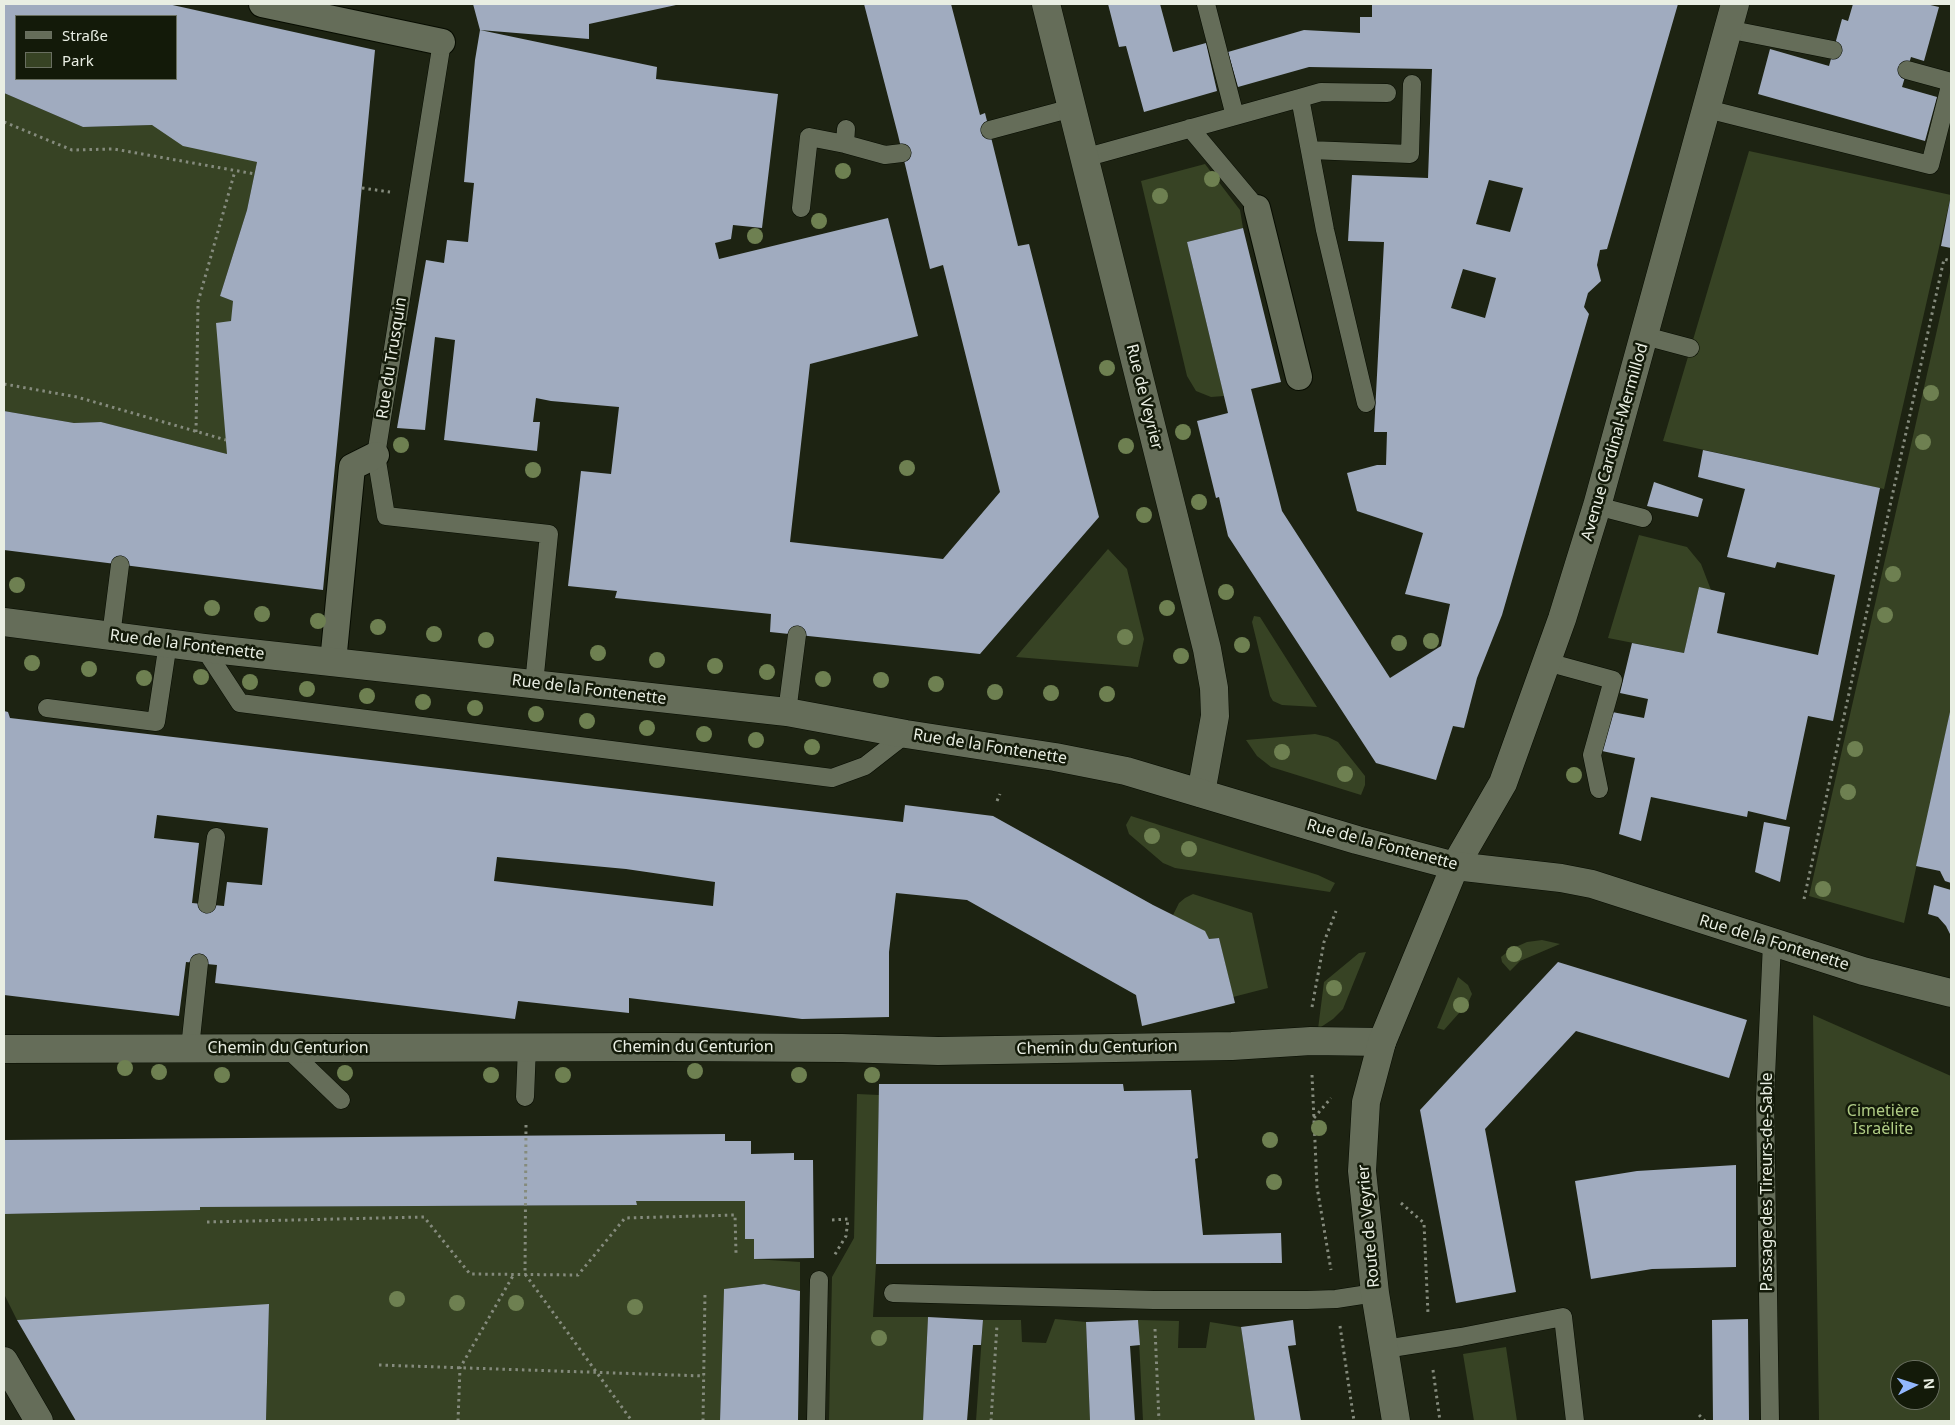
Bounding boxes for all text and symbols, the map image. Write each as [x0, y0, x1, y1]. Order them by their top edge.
legend [15, 15, 178, 80]
text: Straße [62, 25, 108, 45]
text: Park [62, 50, 94, 70]
street label: Rue du Trusquin [373, 296, 411, 420]
street label: Avenue Cardinal-Mermillod [1578, 341, 1652, 543]
street label: Rue de Veyrier [1122, 342, 1166, 452]
street label: Rue de la Fontenette [109, 626, 265, 664]
street label: Rue de la Fontenette [511, 671, 667, 709]
street label: Rue de la Fontenette [912, 725, 1068, 769]
street label: Rue de la Fontenette [1304, 816, 1460, 874]
street label: Rue de la Fontenette [1697, 911, 1851, 975]
street label: Chemin du Centurion [612, 1037, 774, 1057]
street label: Chemin du Centurion [1016, 1037, 1178, 1059]
street label: Chemin du Centurion [207, 1038, 369, 1058]
street label: Passage des Tireurs-de-Sable [1757, 1072, 1777, 1292]
park label: Cimetière Israëlite [1847, 1101, 1919, 1139]
street label: Route de Veyrier [1354, 1163, 1384, 1289]
north arrow [1890, 1360, 1940, 1410]
text: N [1919, 1377, 1939, 1390]

